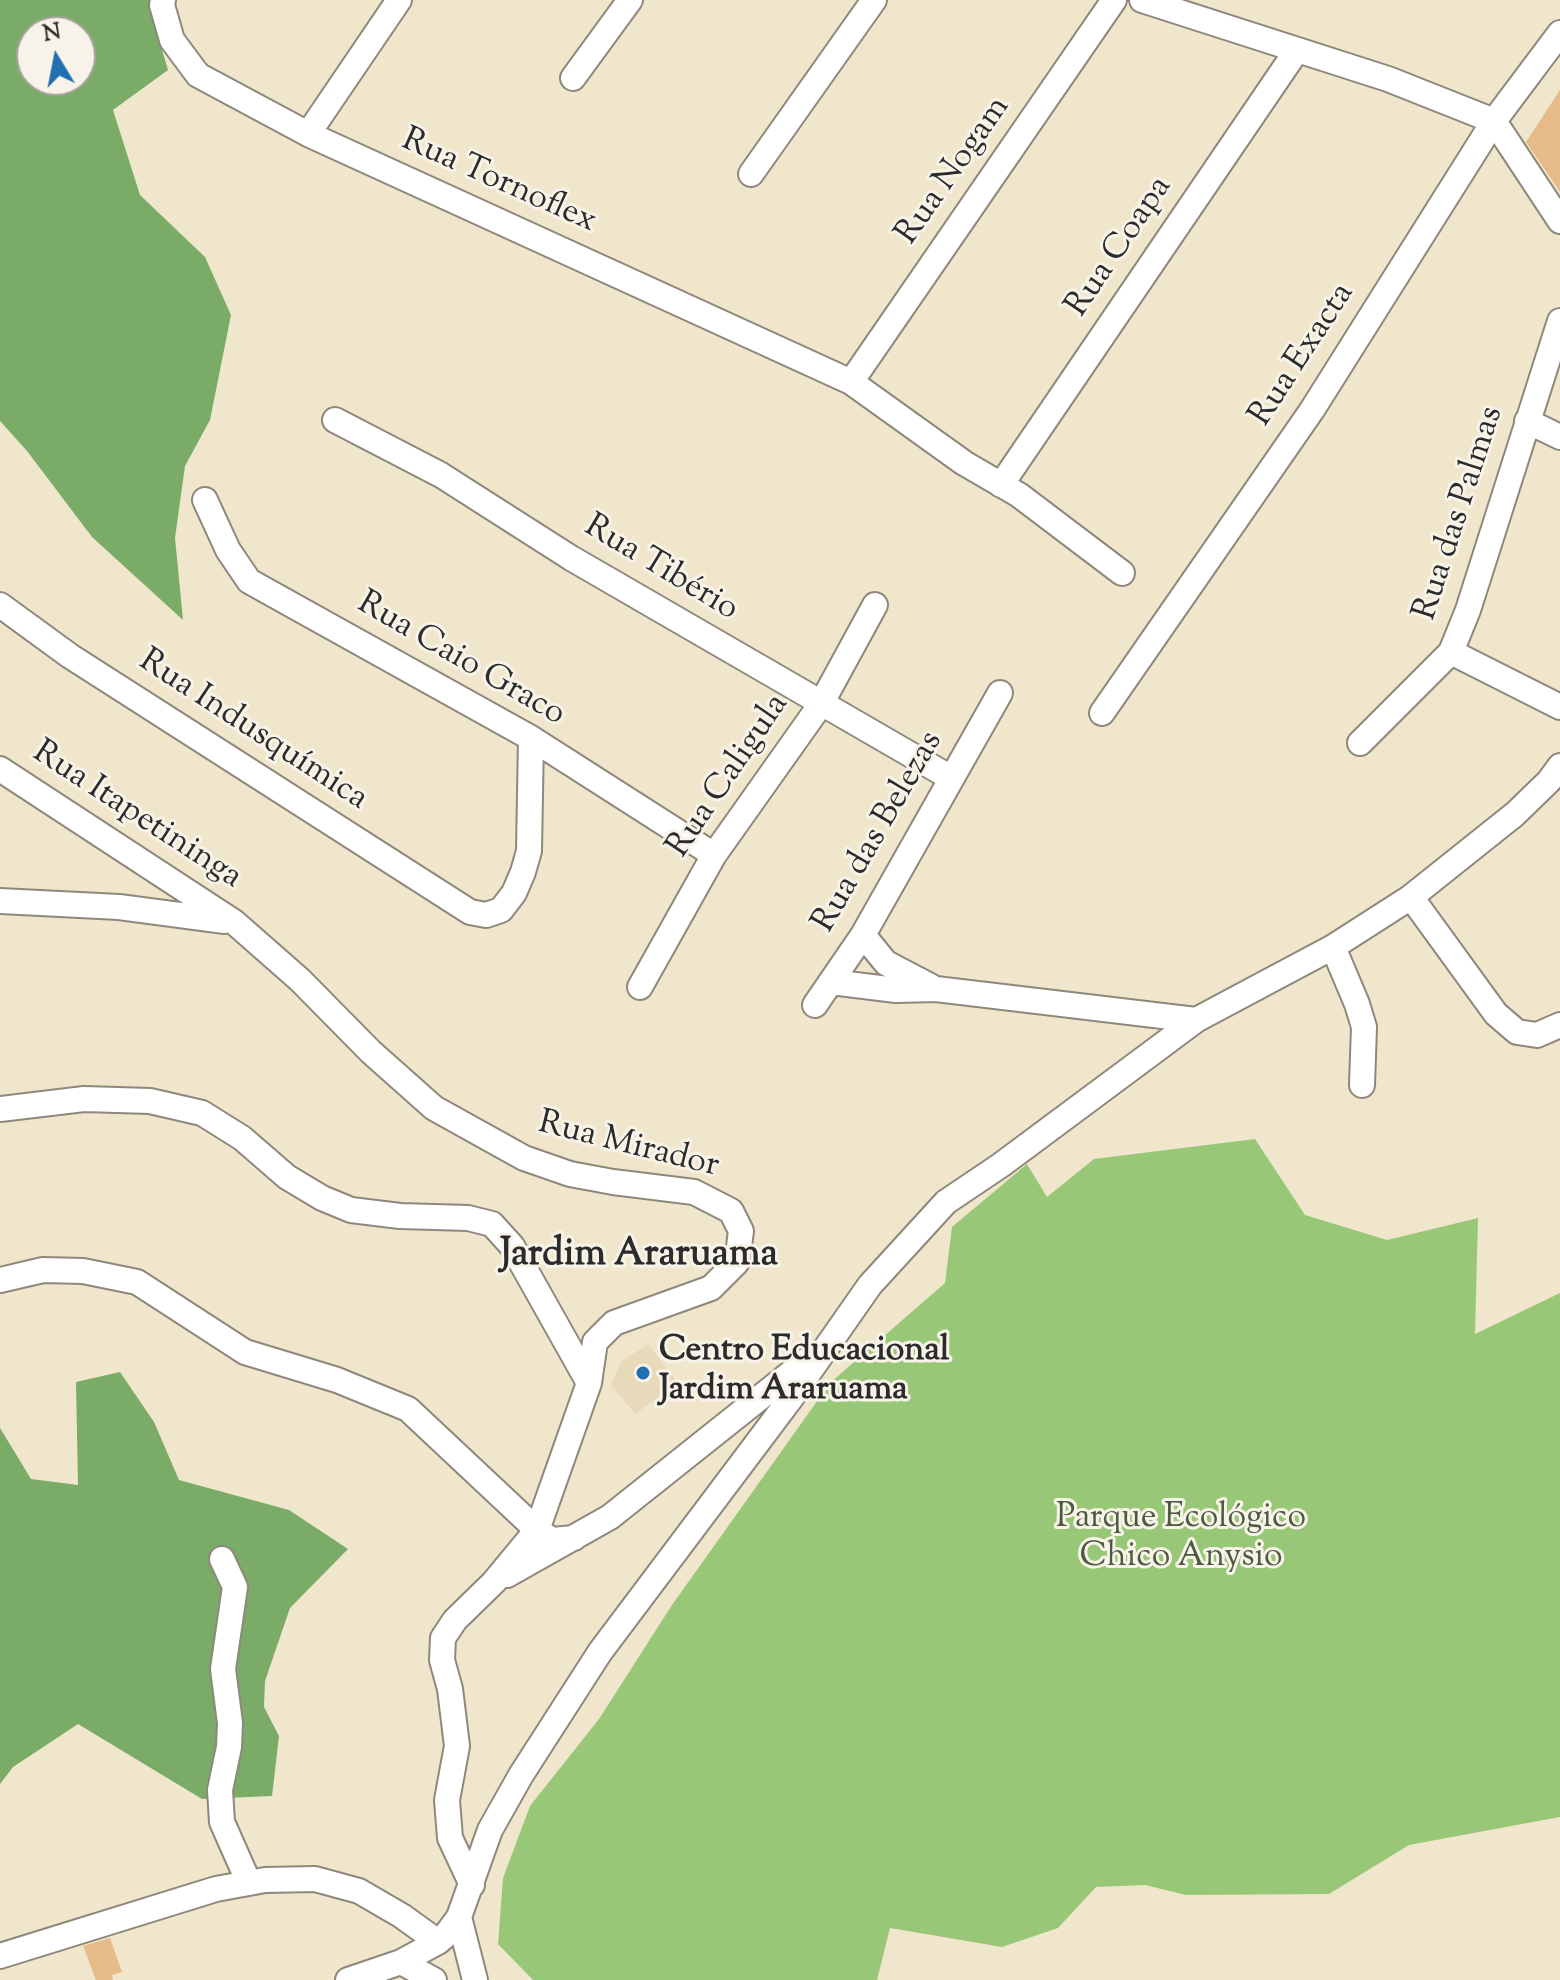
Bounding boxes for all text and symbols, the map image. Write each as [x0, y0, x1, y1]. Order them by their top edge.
north arrow [16, 16, 96, 96]
text: N [41, 17, 64, 52]
street label: Rua Nogam [889, 90, 1021, 254]
street label: Rua Tornoflex [394, 122, 602, 244]
street label: Rua Coapa [1059, 170, 1183, 326]
street label: Rua Exacta [1243, 277, 1365, 435]
street label: Rua das Palmas [1407, 402, 1515, 626]
street label: Rua Tibério [575, 508, 745, 632]
street label: Rua Caio Graco [349, 585, 571, 737]
street label: Rua Indusquímica [130, 643, 374, 821]
street label: Rua Caligula [660, 687, 800, 867]
street label: Rua das Belezas [806, 725, 954, 941]
street label: Rua Itapetininga [24, 734, 248, 900]
street label: Rua Mirador [533, 1105, 723, 1189]
district label: Jardim Araruama [500, 1235, 778, 1281]
place label: Centro Educacional Jardim Araruama [659, 1333, 950, 1412]
marker: Centro Educacional Jardim Araruama [634, 1364, 652, 1382]
park label: Parque Ecológico Chico Anysio [1056, 1500, 1306, 1580]

